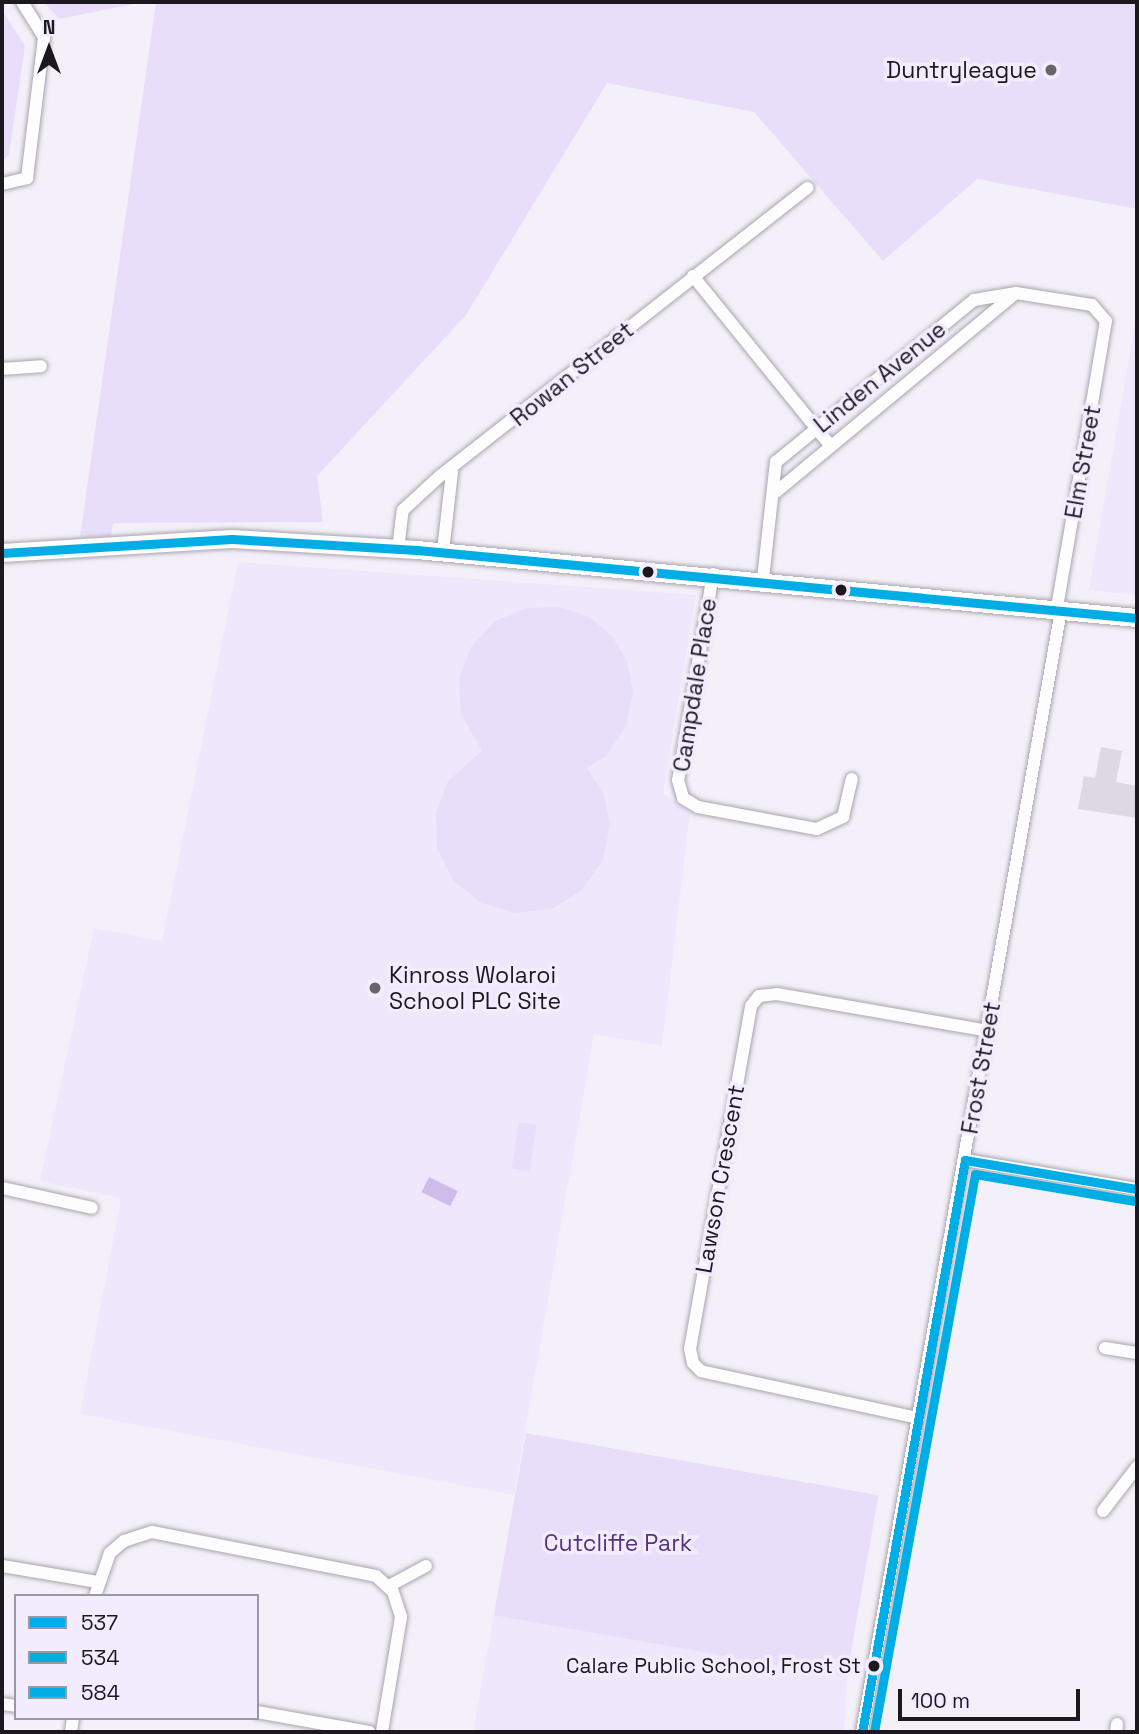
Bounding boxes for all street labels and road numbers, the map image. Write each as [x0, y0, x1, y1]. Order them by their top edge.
street label: Linden Avenue [808, 315, 952, 439]
street label: Rowan Street [505, 316, 639, 432]
street label: Elm Street [1059, 403, 1107, 521]
street label: Campdale Place [668, 596, 722, 774]
street label: Frost Street [956, 1000, 1006, 1136]
street label: Lawson Crescent [690, 1083, 750, 1275]

